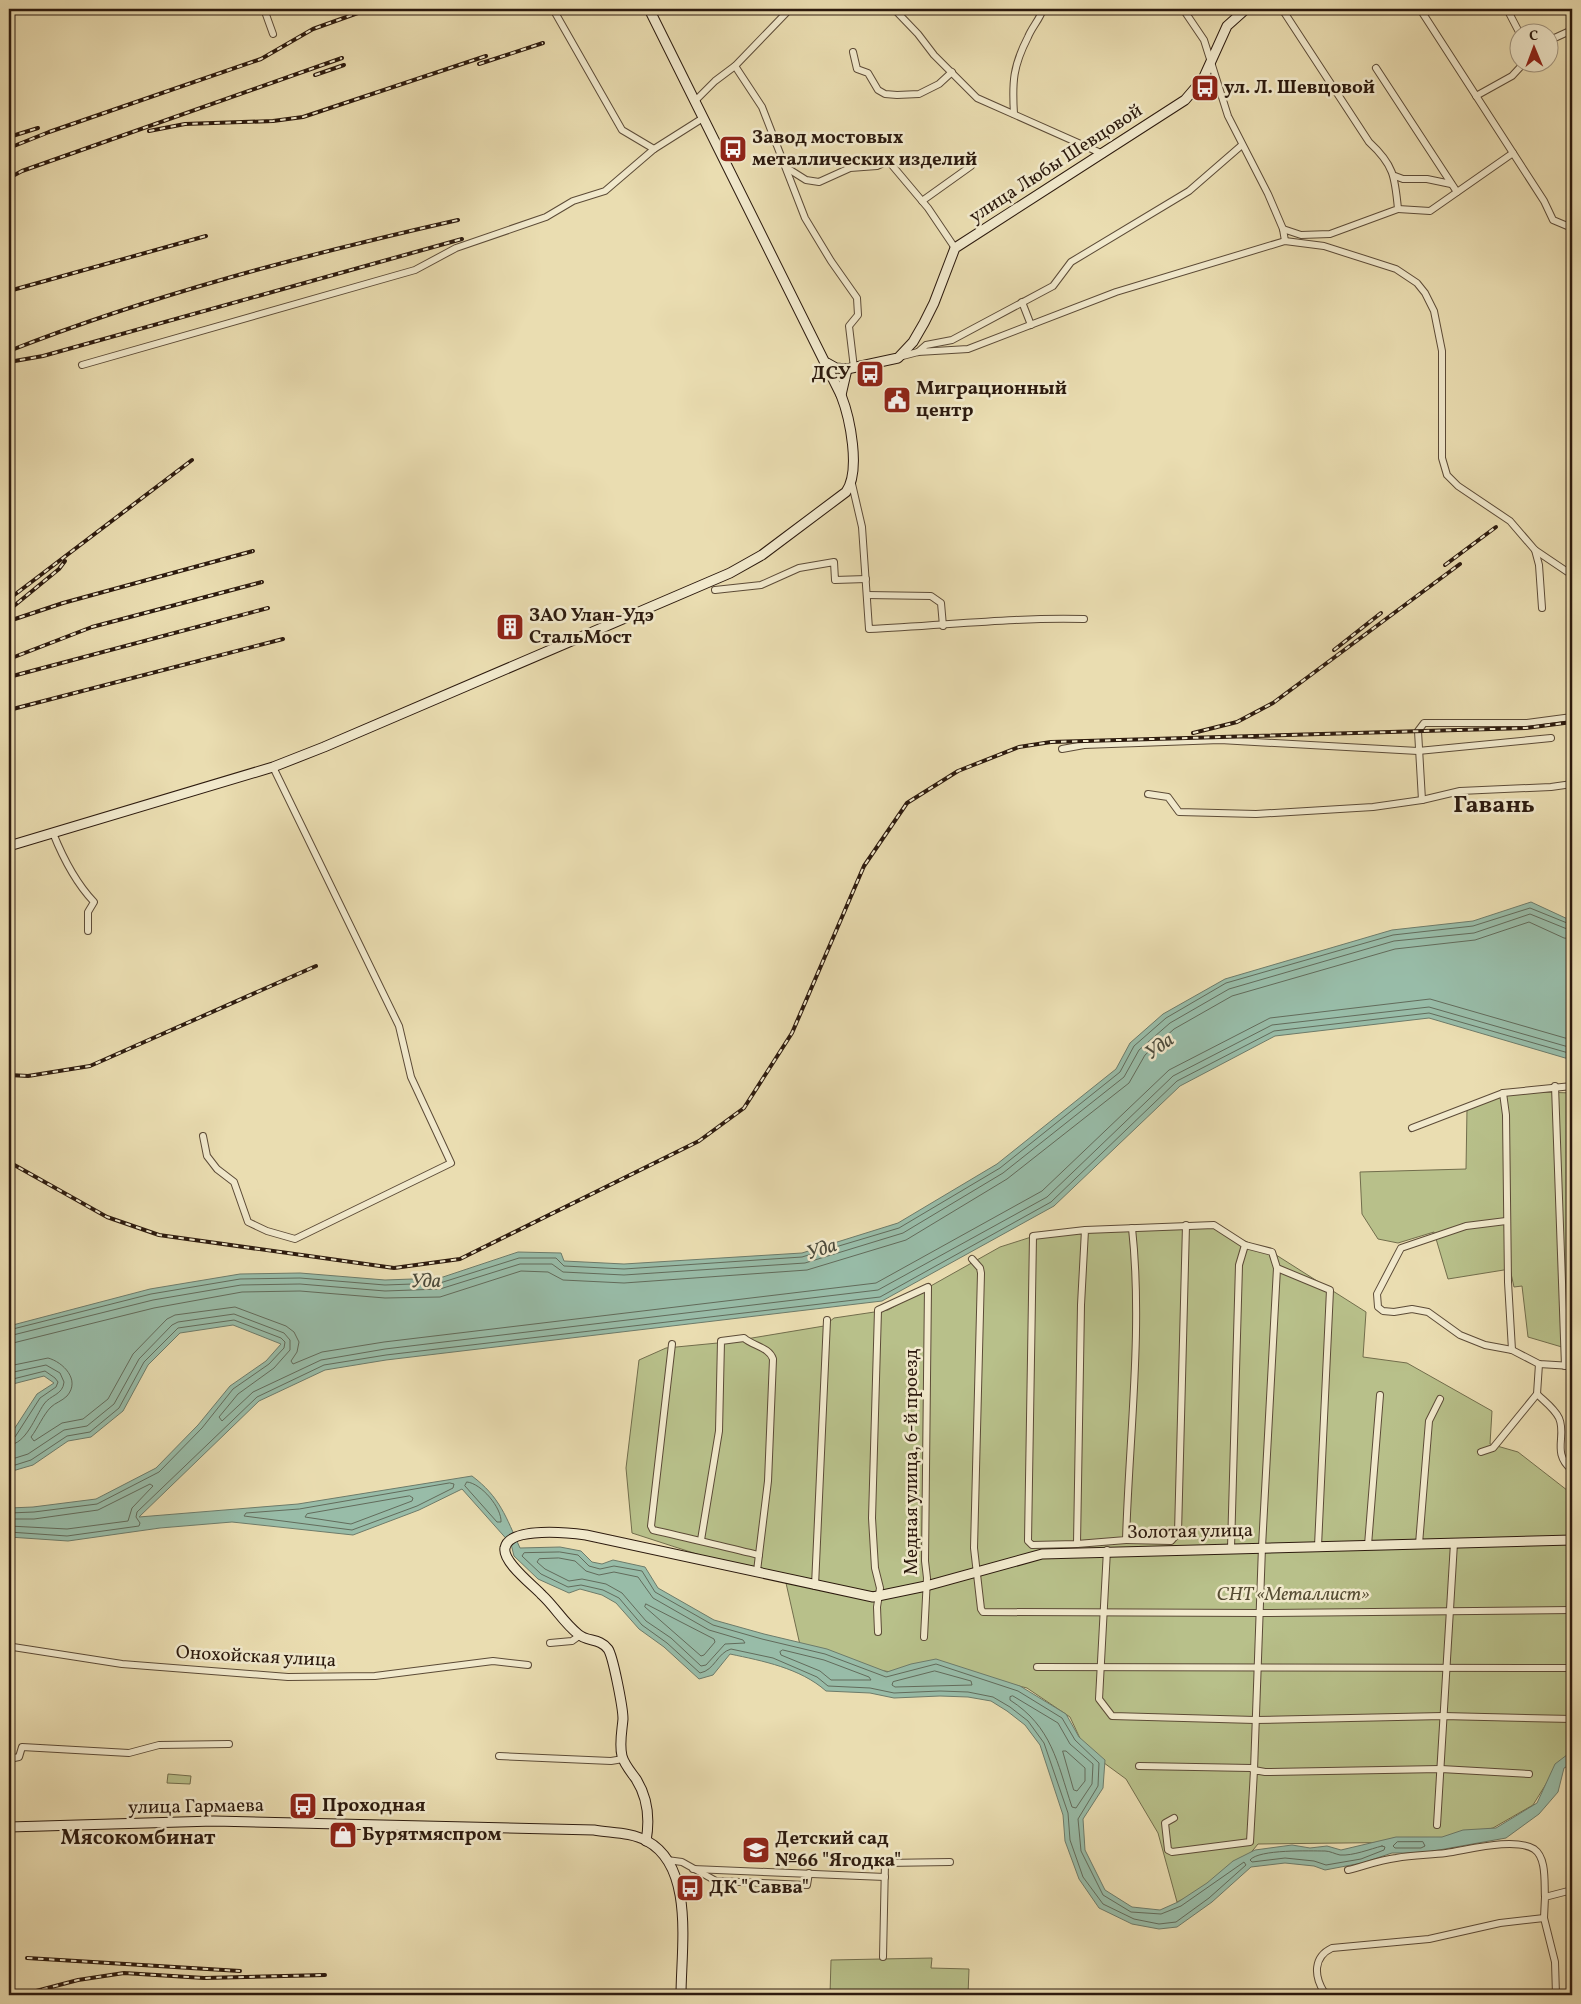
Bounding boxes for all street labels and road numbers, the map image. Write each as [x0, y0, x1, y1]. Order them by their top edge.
street label: улица Любы Шевцовой [964, 98, 1148, 230]
street label: Медная улица, 6-й проезд [899, 1349, 925, 1575]
street label: Золотая улица [1127, 1518, 1253, 1546]
street label: Онохойская улица [175, 1640, 337, 1674]
street label: улица Гармаева [128, 1793, 264, 1821]

